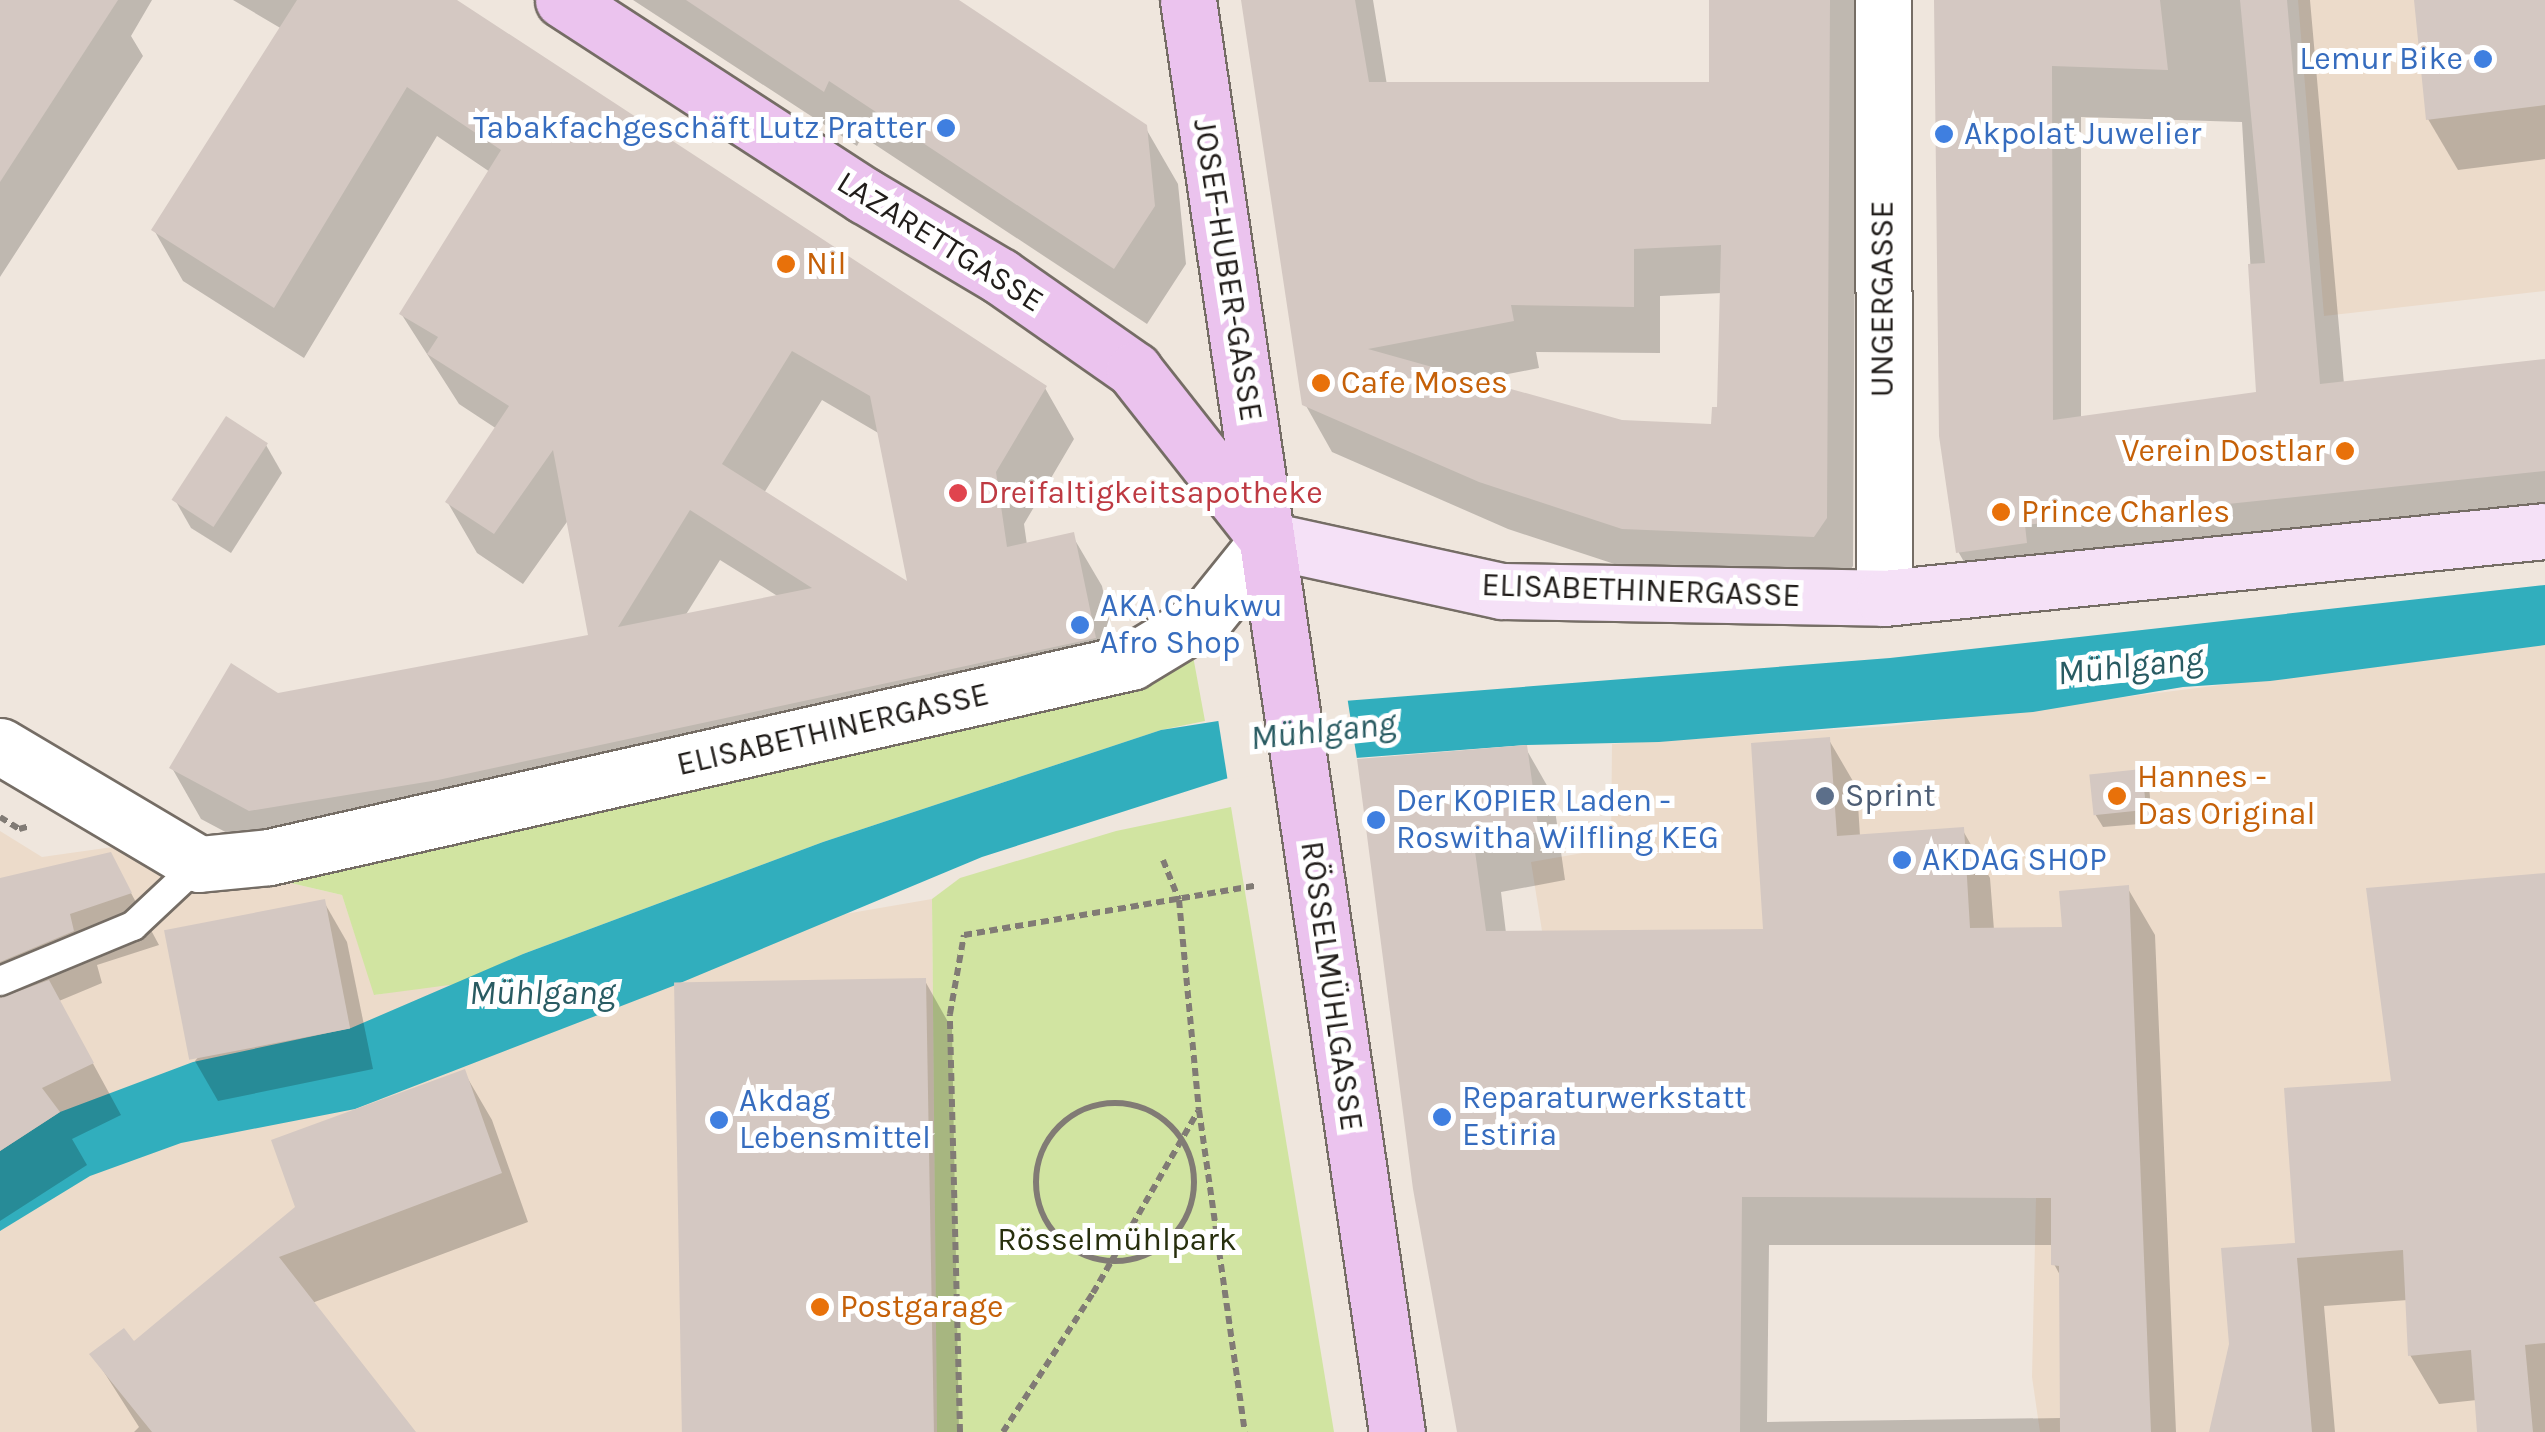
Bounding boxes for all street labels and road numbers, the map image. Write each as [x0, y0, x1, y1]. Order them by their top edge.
street label: JOSEF-HUBER-GASSE [1184, 116, 1270, 424]
street label: LAZARETTGASSE [830, 163, 1050, 321]
street label: UNGERGASSE [1864, 201, 1902, 397]
street label: ELISABETHINERGASSE [1481, 566, 1801, 616]
street label: ELISABETHINERGASSE [673, 675, 993, 785]
street label: RÖSSELMÜHLGASSE [1292, 839, 1370, 1133]

